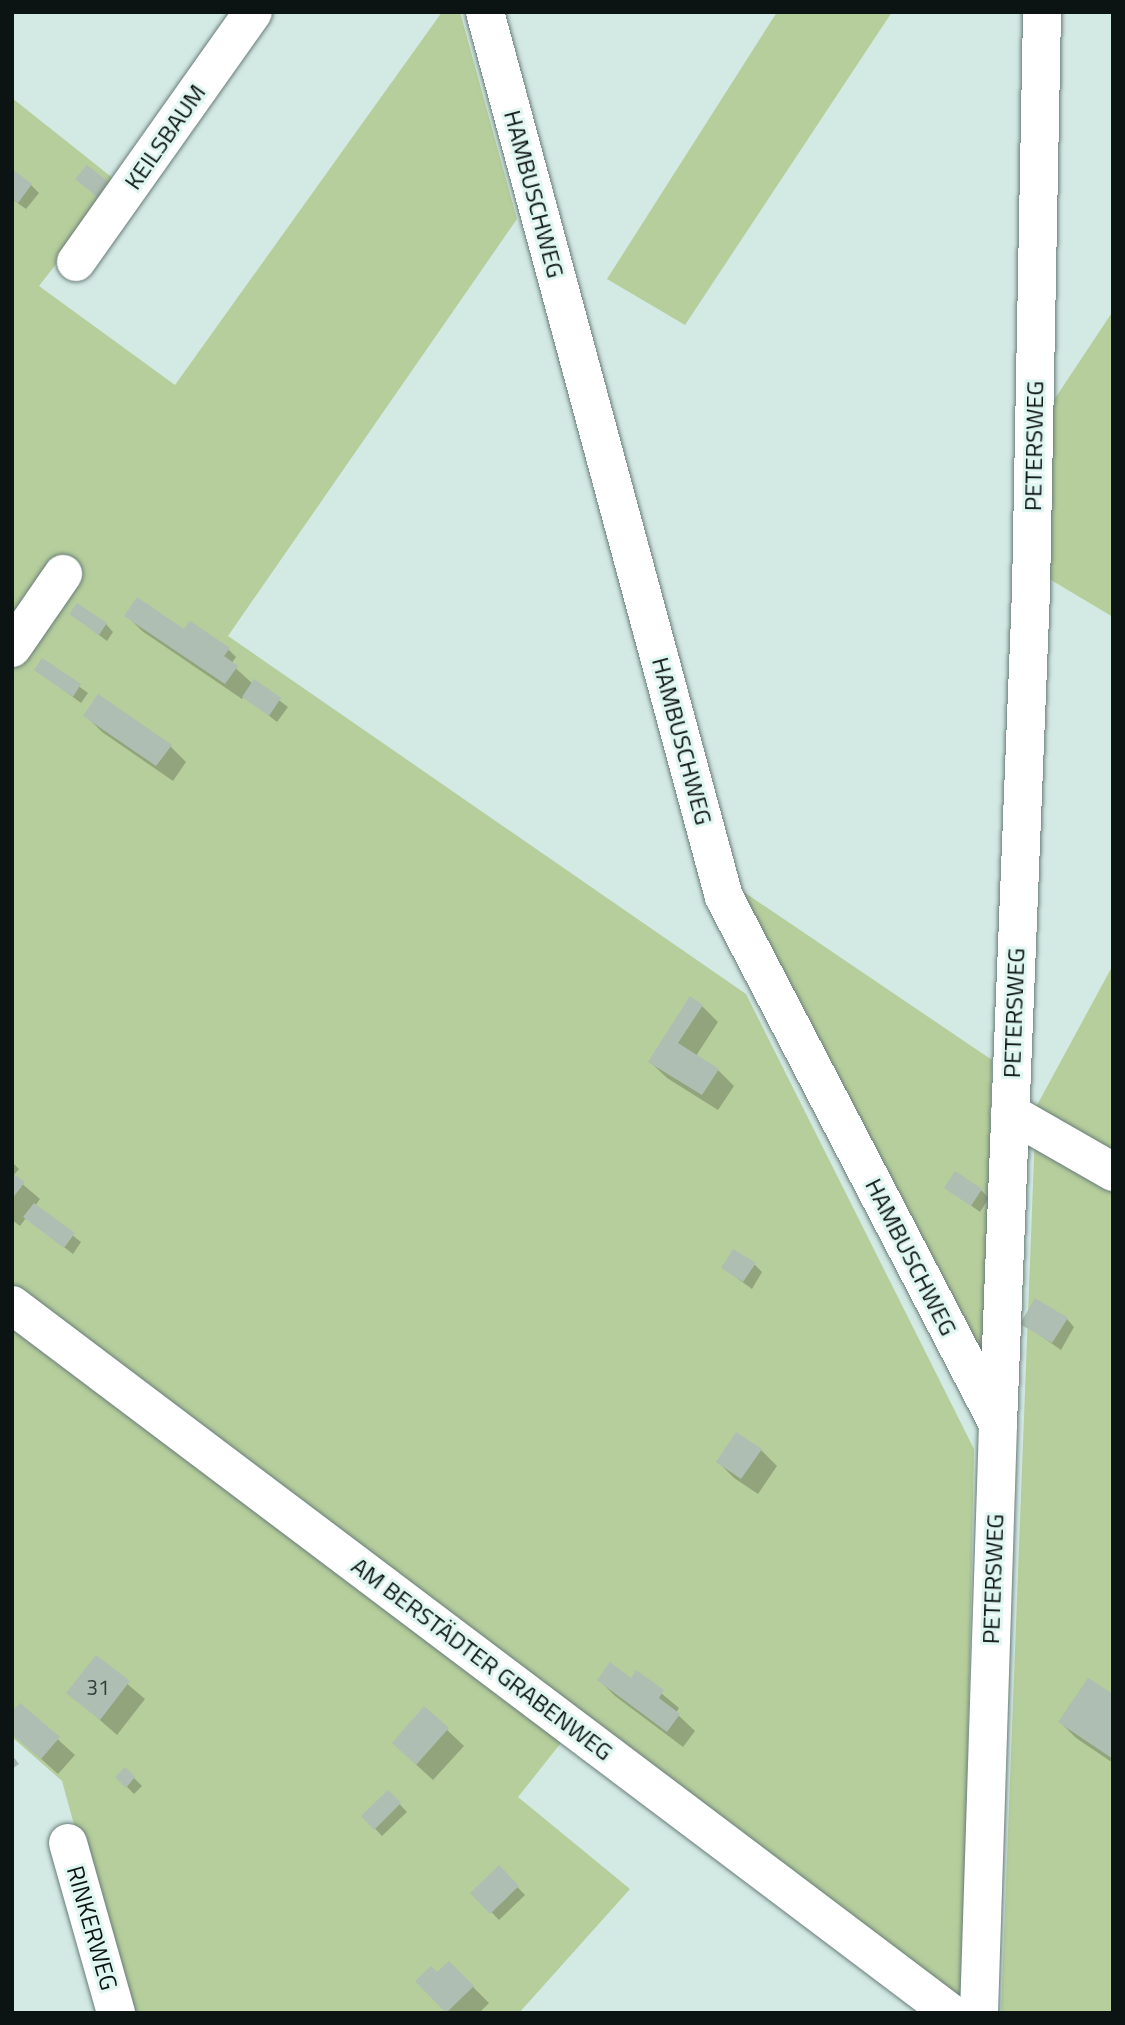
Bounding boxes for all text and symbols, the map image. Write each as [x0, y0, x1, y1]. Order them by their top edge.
street label: KEILSBAUM [118, 79, 212, 195]
street label: HAMBUSCHWEG [498, 107, 570, 281]
street label: PETERSWEG [1018, 381, 1050, 511]
street label: HAMBUSCHWEG [646, 654, 718, 828]
street label: PETERSWEG [997, 947, 1031, 1079]
street label: HAMBUSCHWEG [859, 1174, 963, 1340]
street label: PETERSWEG [976, 1513, 1010, 1645]
street label: AM BERSTÄDTER GRABENWEG [346, 1551, 618, 1767]
house number: 31 [86, 1674, 110, 1700]
street label: RINKERWEG [61, 1863, 123, 1993]

